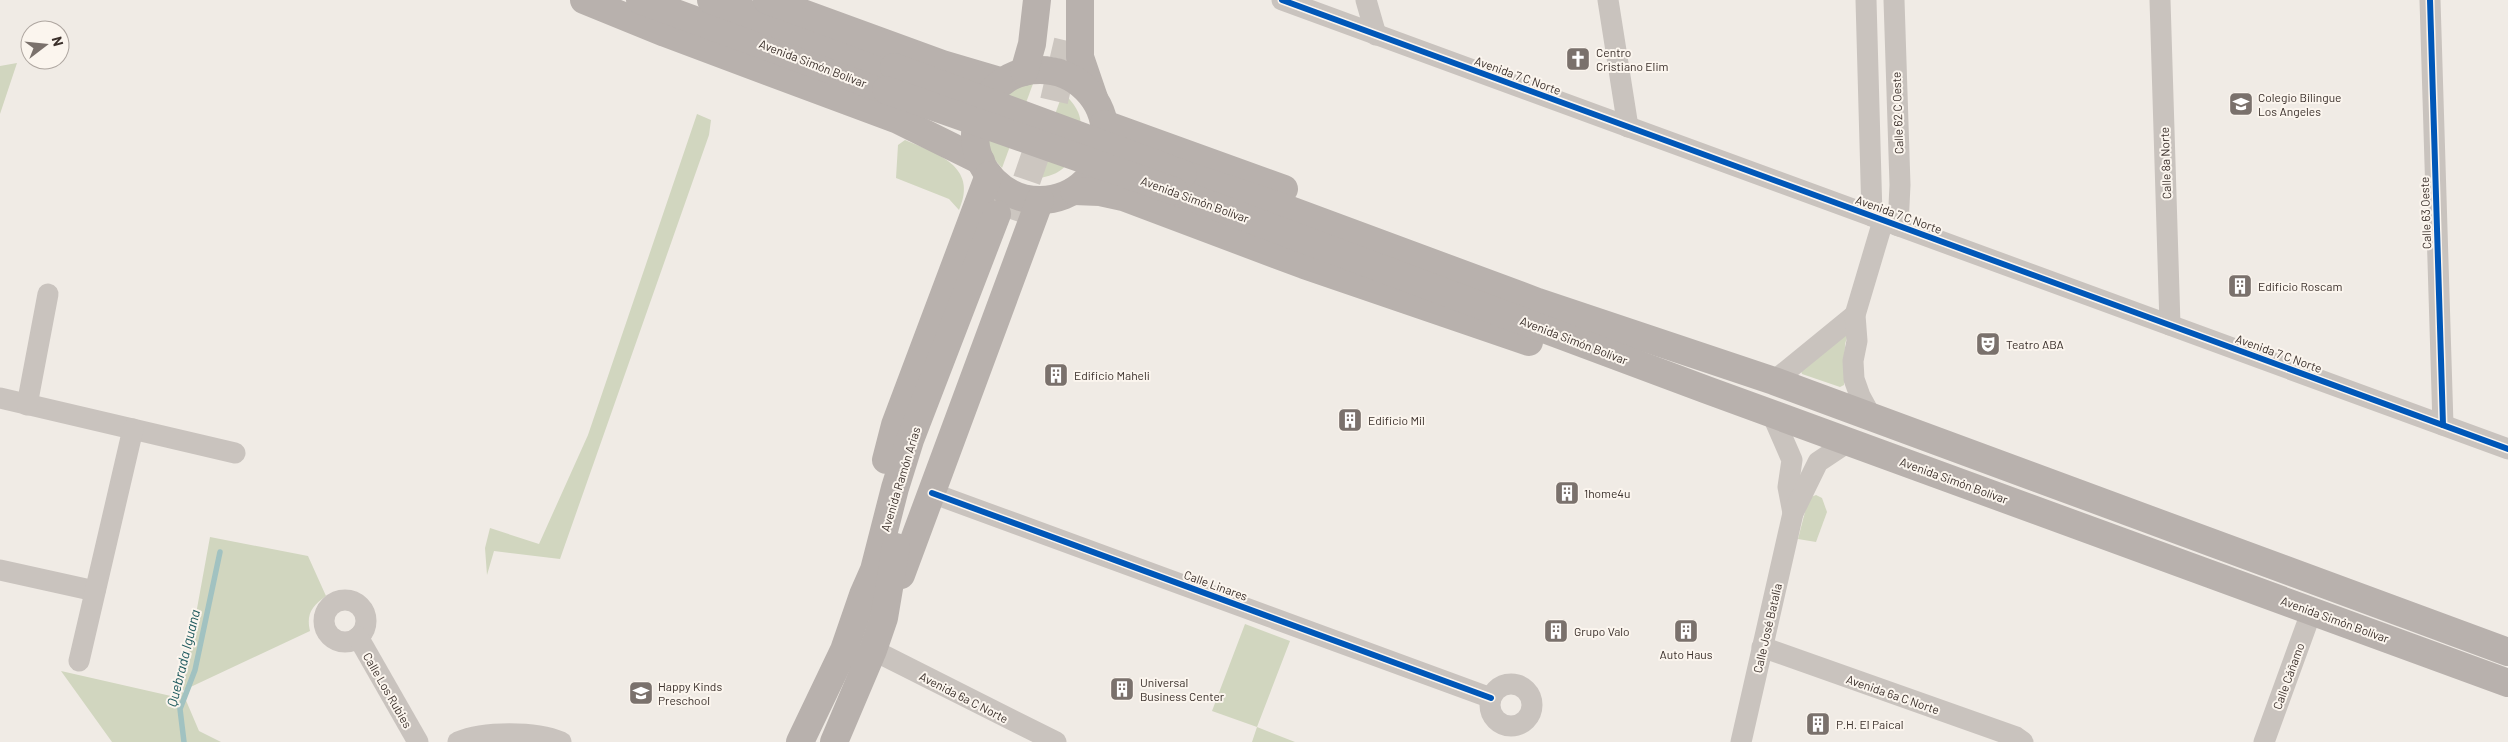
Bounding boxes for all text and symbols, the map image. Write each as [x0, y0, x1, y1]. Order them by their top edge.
north arrow [20, 20, 70, 70]
text: N [49, 34, 67, 48]
street label: Avenida Simón Bolívar [757, 36, 869, 90]
place label: Centro Cristiano Elim [1596, 45, 1668, 73]
church icon: Centro Cristiano Elim [1565, 46, 1591, 72]
street label: Avenida 7 C Norte [1473, 53, 1563, 97]
street label: Calle 62 C Oeste [1889, 72, 1905, 154]
place label: Colegio Bilingue Los Angeles [2258, 90, 2342, 118]
school or university icon: Colegio Bilingue Los Angeles [2228, 91, 2254, 117]
street label: Calle 8a Norte [2157, 127, 2173, 199]
street label: Avenida Simón Bolívar [1139, 173, 1252, 225]
street label: Calle 63 Oeste [2417, 177, 2433, 249]
street label: Avenida 7 C Norte [1854, 192, 1944, 236]
building icon: Edificio Roscam [2227, 273, 2253, 299]
place label: Edificio Roscam [2258, 279, 2342, 293]
street label: Avenida Simón Bolívar [1518, 313, 1630, 367]
theatre icon: Teatro ABA [1975, 331, 2001, 357]
street label: Avenida 7 C Norte [2234, 331, 2324, 375]
place label: Teatro ABA [2006, 337, 2064, 351]
building icon: Edificio Maheli [1043, 362, 1069, 388]
place label: Edificio Maheli [1074, 368, 1150, 382]
building icon: Edificio Mil [1337, 407, 1363, 433]
place label: Edificio Mil [1368, 413, 1425, 427]
street label: Avenida Ramón Arias [877, 425, 923, 533]
street label: Avenida Simón Bolívar [1898, 454, 2011, 506]
building icon: 1home4u [1554, 480, 1580, 506]
place label: 1home4u [1584, 486, 1630, 500]
street label: Calle Linares [1182, 567, 1250, 603]
street label: Calle José Batalia [1750, 582, 1784, 674]
street label: Avenida Simón Bolívar [2279, 593, 2392, 645]
water label: Quebrada Iguana [163, 608, 203, 708]
building icon: Grupo Valo [1543, 618, 1569, 644]
building icon: Auto Haus [1673, 618, 1699, 644]
place label: Grupo Valo [1574, 624, 1630, 638]
street label: Calle Cáñamo [2269, 641, 2307, 711]
place label: Auto Haus [1659, 647, 1713, 661]
street label: Calle Los Rubies [361, 650, 415, 730]
street label: Avenida 6a C Norte [917, 669, 1011, 725]
street label: Avenida 6a C Norte [1845, 671, 1941, 717]
place label: Universal Business Center [1140, 675, 1225, 703]
building icon: Universal Business Center [1109, 676, 1135, 702]
place label: Happy Kinds Preschool [658, 679, 722, 707]
school or university icon: Happy Kinds Preschool [628, 680, 654, 706]
building icon: P.H. El Paical [1805, 711, 1831, 737]
place label: P.H. El Paical [1836, 717, 1903, 731]

